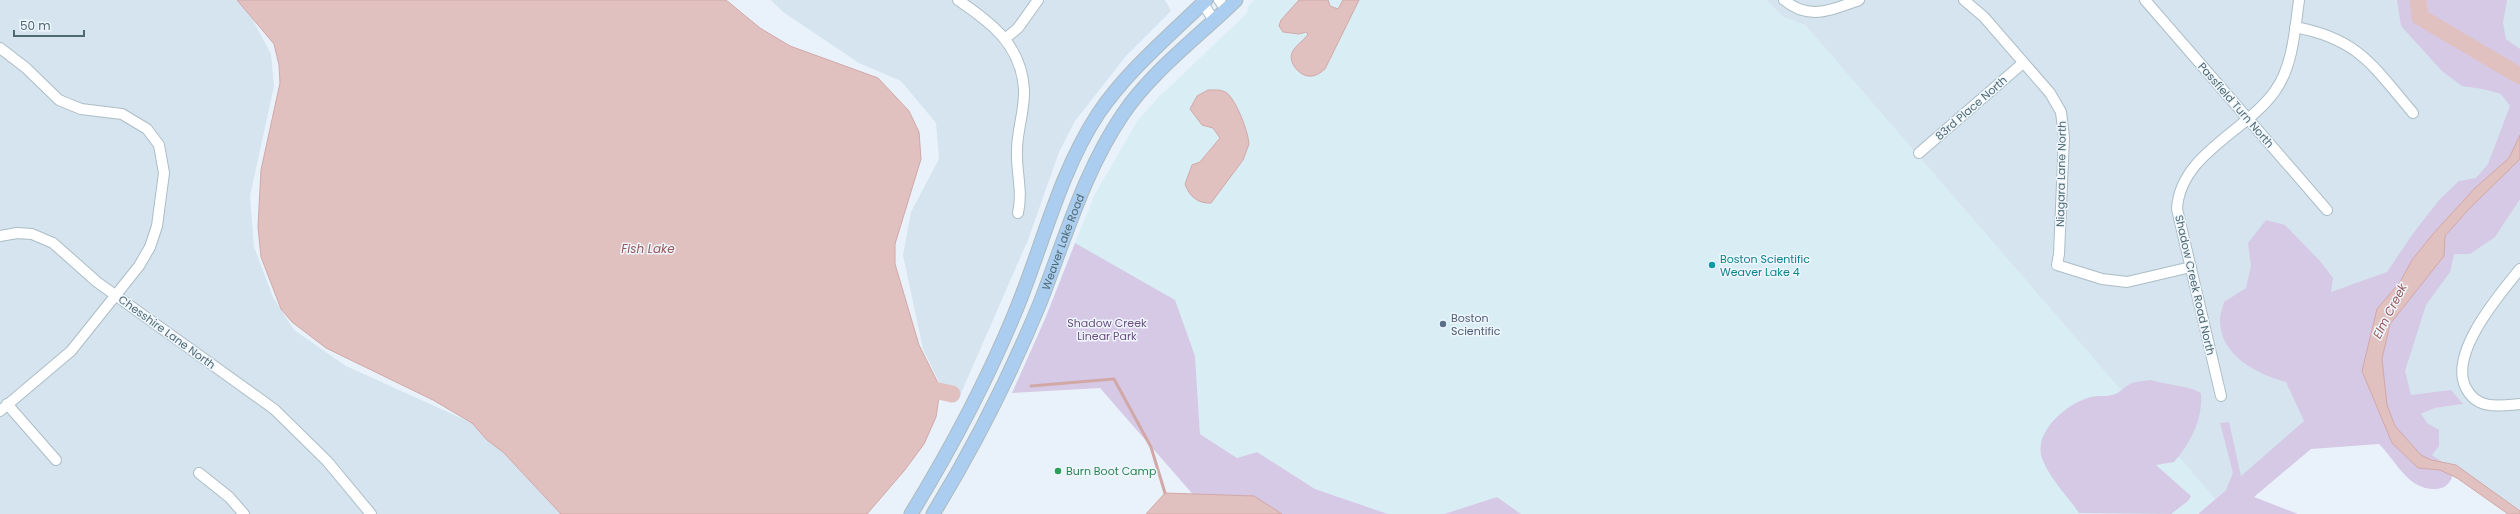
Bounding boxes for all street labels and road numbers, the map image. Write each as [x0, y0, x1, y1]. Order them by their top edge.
street label: Passfield Turn North [2194, 59, 2278, 151]
street label: 83rd Place North [1932, 72, 2010, 144]
street label: Niagara Lane North [2052, 121, 2070, 227]
street label: Weaver Lake Road [1038, 192, 1088, 292]
street label: Shadow Creek Road North [2171, 213, 2219, 357]
street label: Chesshire Lane North [115, 291, 219, 373]

